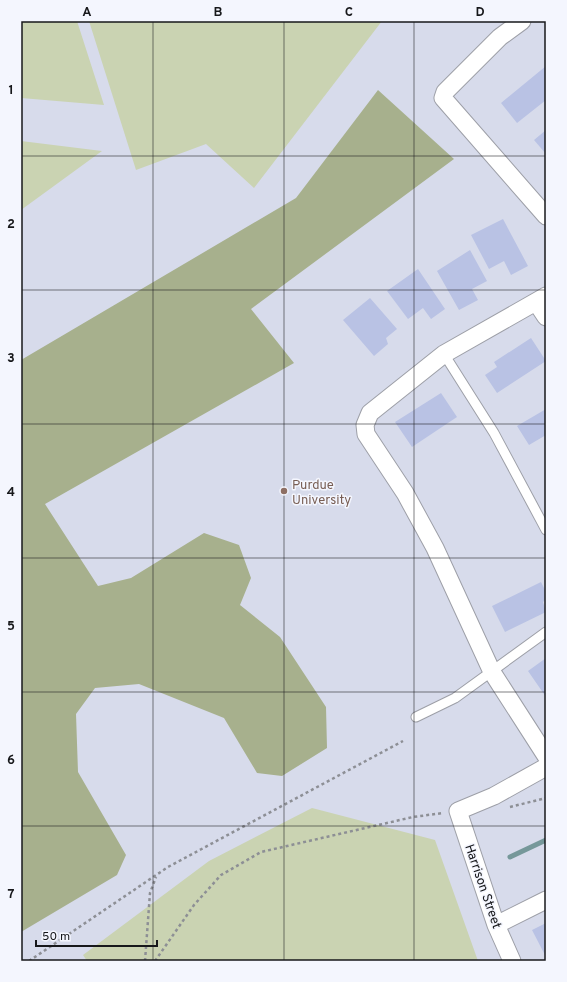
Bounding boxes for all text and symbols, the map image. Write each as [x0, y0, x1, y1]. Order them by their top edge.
text: A [82, 5, 92, 21]
text: B [214, 5, 223, 21]
text: C [345, 5, 353, 21]
text: D [475, 5, 485, 21]
text: 1 [8, 83, 14, 99]
text: 2 [7, 217, 15, 233]
text: 3 [7, 351, 15, 367]
place label: Purdue University [292, 478, 351, 509]
text: 4 [7, 485, 15, 501]
marker: Purdue University [279, 486, 289, 496]
text: 5 [7, 619, 15, 635]
text: 6 [7, 753, 15, 769]
street label: Harrison Street [460, 842, 504, 931]
text: 7 [8, 887, 15, 903]
scale bar [36, 922, 157, 948]
text: 50 m [42, 929, 70, 945]

